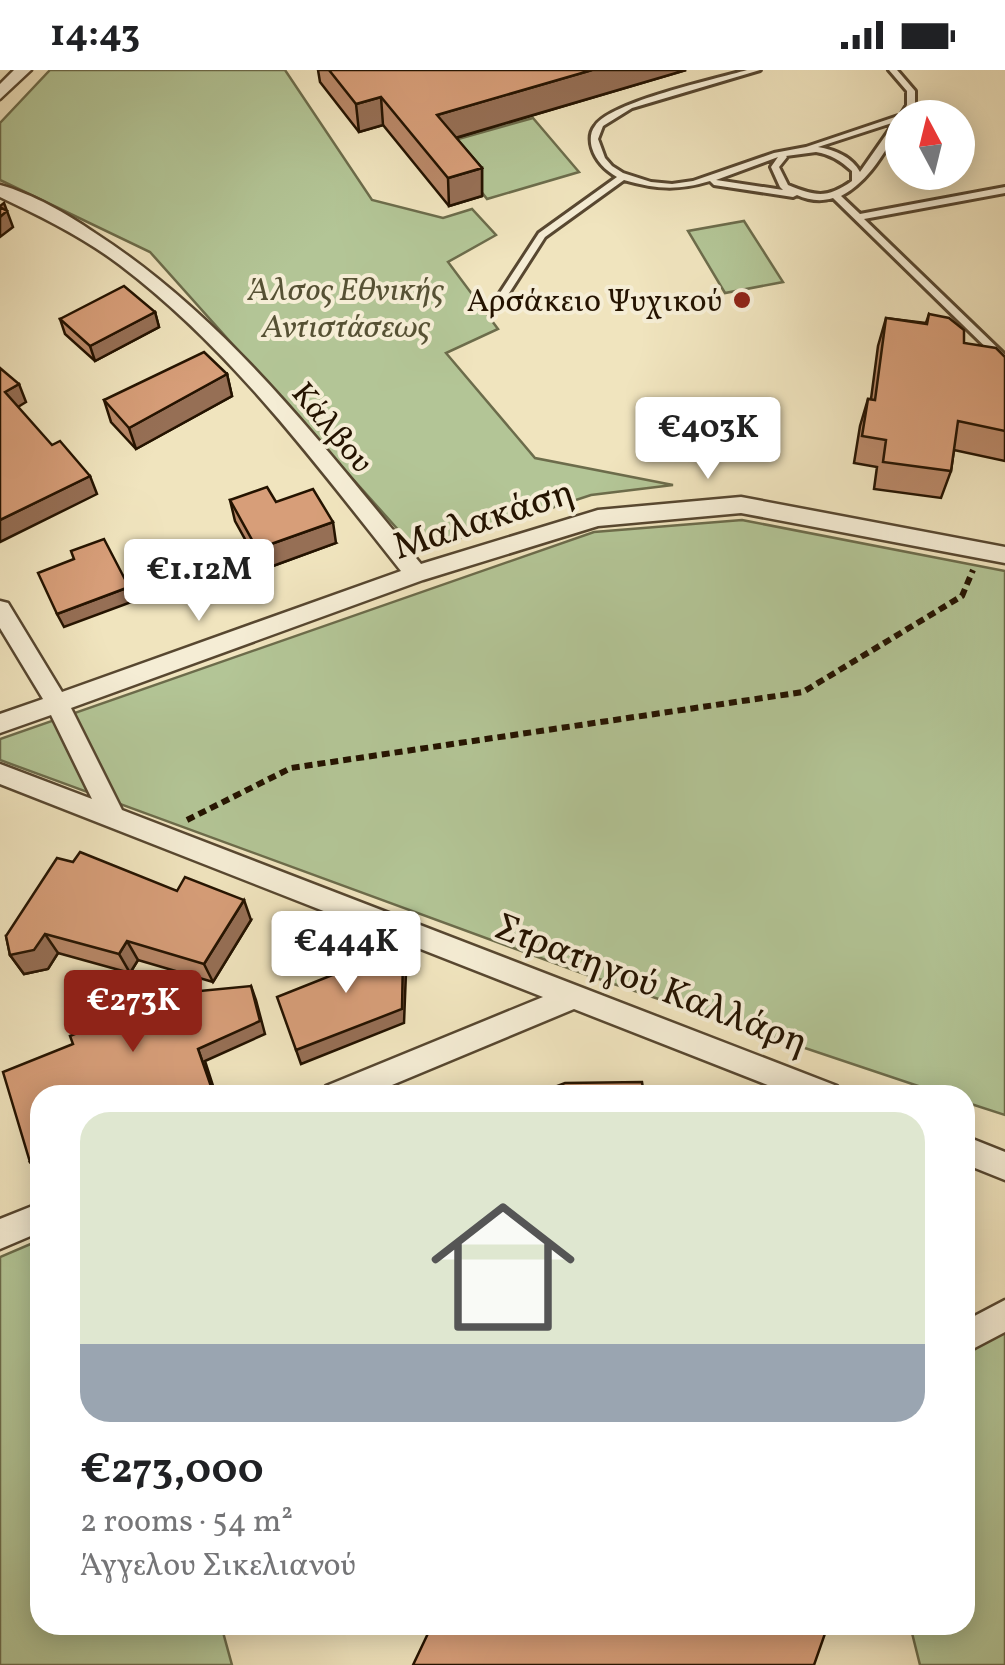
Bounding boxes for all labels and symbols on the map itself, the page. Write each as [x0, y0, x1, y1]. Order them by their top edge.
north arrow [885, 100, 975, 190]
park label: Άλσος Εθνικής Αντιστάσεως [247, 270, 444, 351]
place label: Αρσάκειο Ψυχικού [467, 281, 722, 325]
marker: Αρσάκειο Ψυχικού [731, 289, 753, 311]
street label: Κάλβου [280, 374, 382, 484]
pin: €403K [638, 397, 778, 482]
street label: Μαλακάση [387, 467, 581, 575]
pin: €1.12M [118, 539, 280, 624]
street label: Στρατηγού Καλλάρη [486, 902, 815, 1070]
pin: €444K [276, 911, 416, 996]
pin: €273K [63, 970, 203, 1055]

